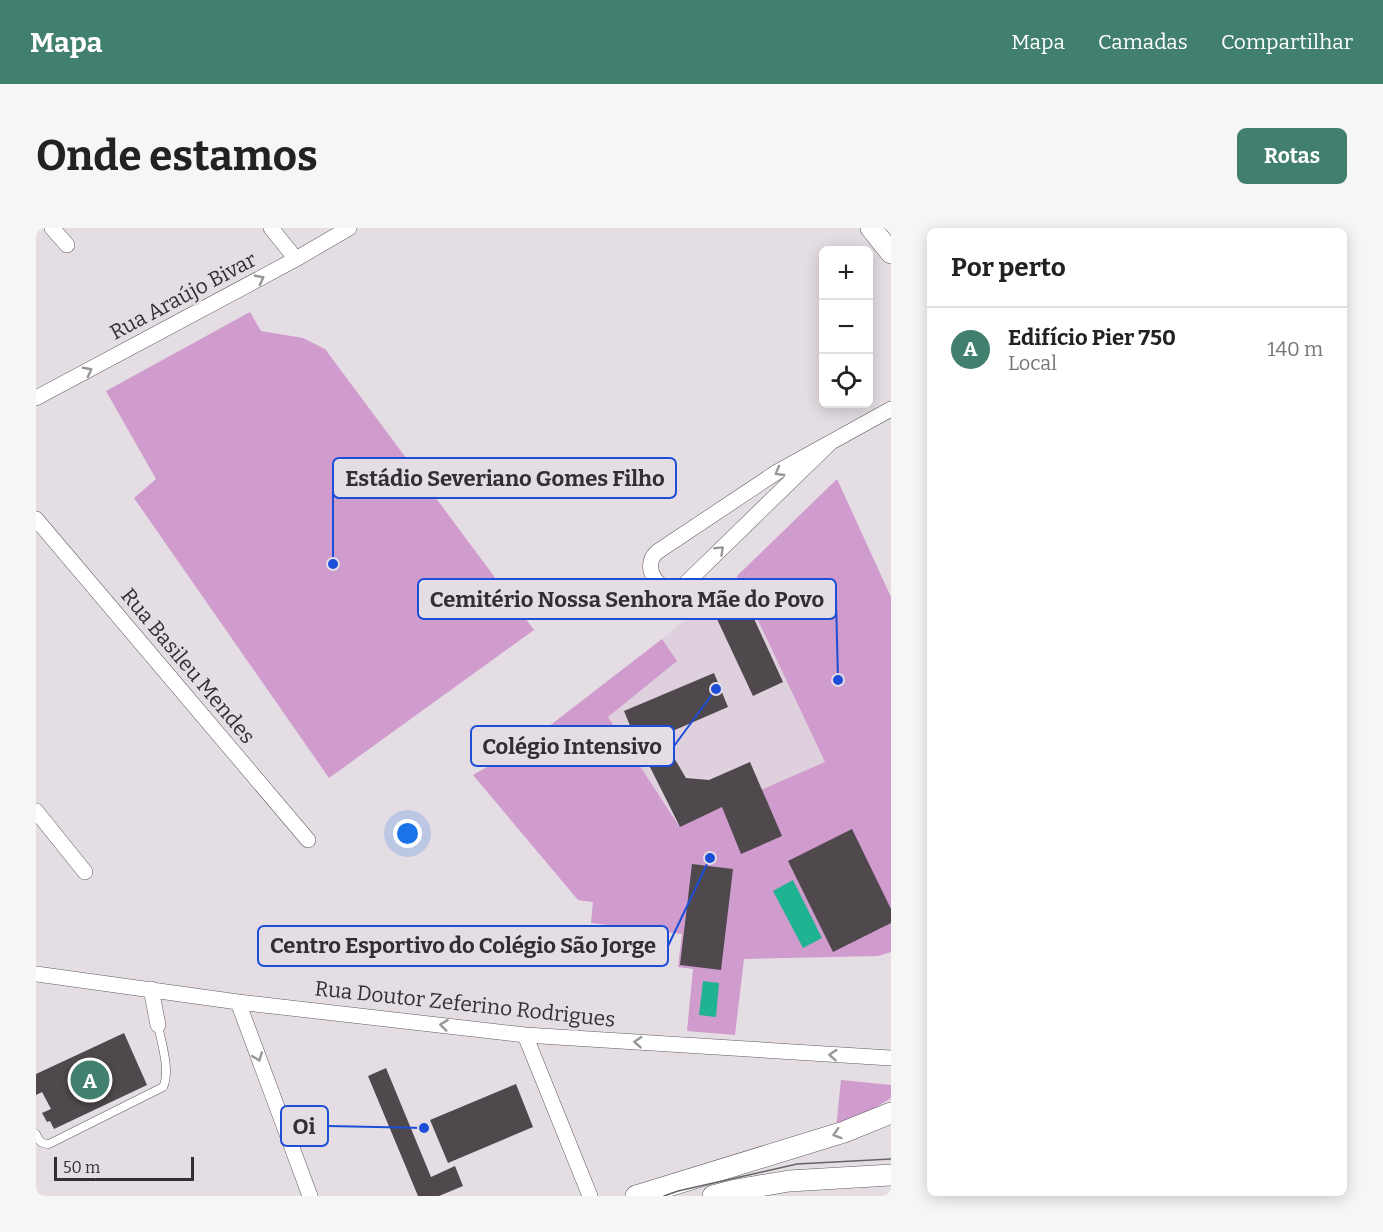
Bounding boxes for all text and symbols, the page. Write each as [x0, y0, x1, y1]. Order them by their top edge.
text: Mapa [30, 26, 103, 59]
text: Mapa [1011, 29, 1065, 55]
text: Camadas [1098, 29, 1188, 55]
text: Compartilhar [1221, 29, 1353, 55]
button: Rotas [1237, 128, 1347, 184]
text: Onde estamos [36, 131, 318, 181]
street label: Rua Araújo Bivar [105, 246, 261, 346]
map controls [819, 246, 873, 408]
button: + [819, 246, 873, 300]
text: Por perto [951, 252, 1066, 283]
one-way arrow [253, 274, 264, 286]
button: − [819, 300, 873, 354]
text: Edifício Pier 750 [1008, 324, 1176, 351]
text: A [963, 337, 978, 361]
text: 140 m [1267, 337, 1323, 361]
text: Local [1008, 351, 1057, 375]
button: locate [819, 354, 873, 408]
one-way arrow [81, 367, 92, 378]
callout: Estádio Severiano Gomes Filho [333, 458, 676, 498]
one-way arrow [775, 464, 785, 476]
text: Estádio Severiano Gomes Filho [345, 465, 665, 492]
one-way arrow [713, 546, 724, 557]
callout: Cemitério Nossa Senhora Mãe do Povo [418, 579, 836, 619]
street label: Rua Basileu Mendes [115, 583, 261, 749]
text: Cemitério Nossa Senhora Mãe do Povo [430, 586, 825, 613]
callout: Colégio Intensivo [471, 726, 674, 766]
text: Colégio Intensivo [482, 733, 662, 760]
your location [393, 819, 422, 848]
callout: Centro Esportivo do Colégio São Jorge [258, 926, 668, 966]
text: Centro Esportivo do Colégio São Jorge [270, 932, 656, 959]
street label: Rua Doutor Zeferino Rodrigues [313, 975, 617, 1033]
one-way arrow [439, 1020, 448, 1032]
one-way arrow [634, 1036, 643, 1049]
one-way arrow [828, 1048, 837, 1061]
one-way arrow [251, 1051, 264, 1061]
pin: A [70, 1058, 110, 1102]
callout: Oi [281, 1106, 328, 1146]
text: Oi [293, 1113, 315, 1140]
one-way arrow [832, 1127, 843, 1140]
scale bar [54, 1154, 194, 1182]
text: 50 m [63, 1158, 100, 1177]

